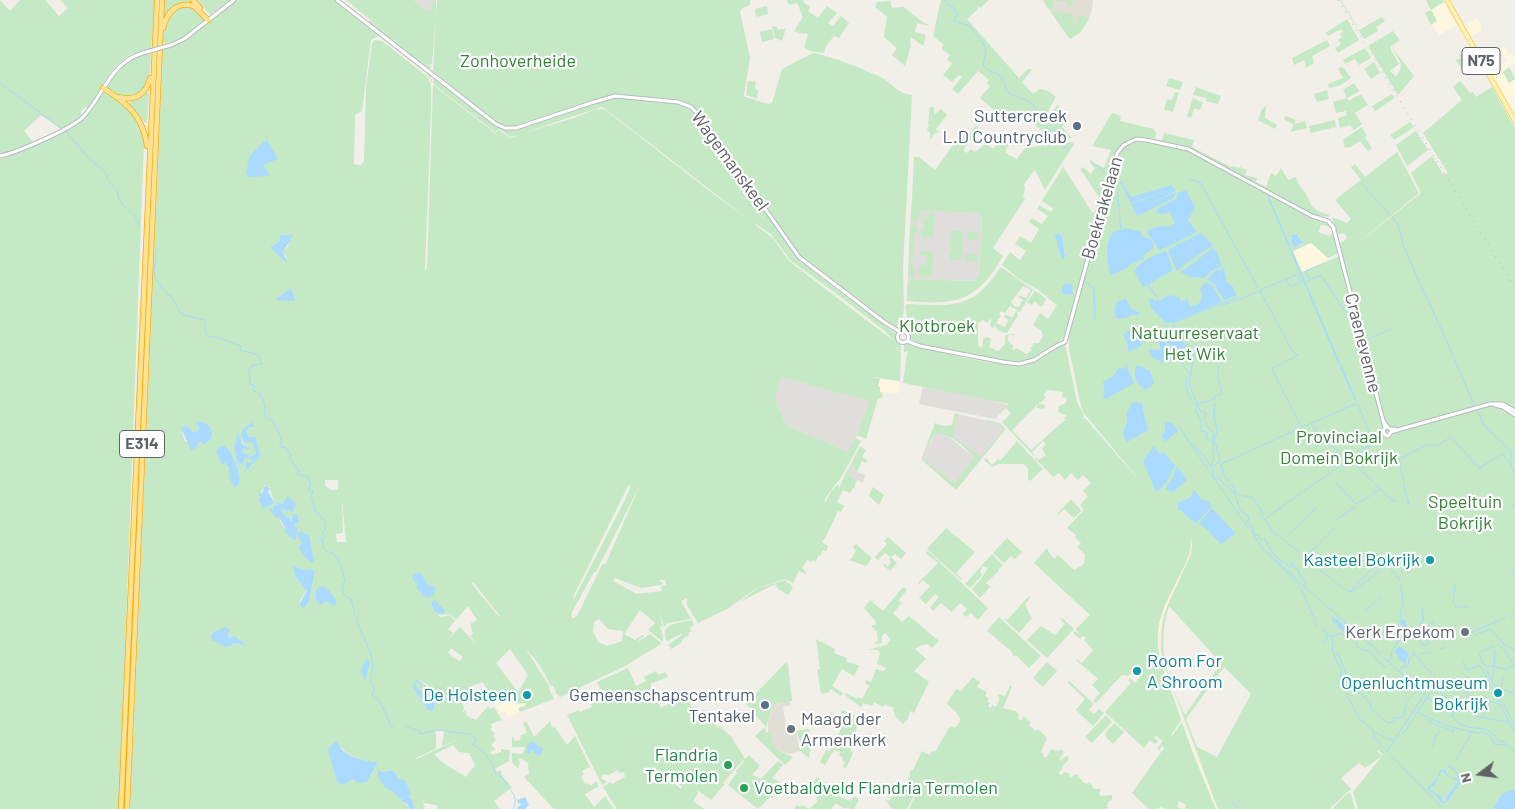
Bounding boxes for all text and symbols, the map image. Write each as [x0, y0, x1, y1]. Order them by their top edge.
road number: N75 [1462, 48, 1500, 74]
park label: Zonhoverheide [460, 50, 576, 72]
place label: Suttercreek L.D Countryclub [942, 105, 1067, 148]
street label: Wagemanskeel [687, 107, 773, 215]
marker: Suttercreek L.D Countryclub [1071, 120, 1083, 132]
street label: Boekrakelaan [1077, 154, 1127, 262]
street label: Craenevenne [1340, 291, 1386, 395]
park label: Klotbroek [899, 315, 975, 337]
park label: Natuurreservaat Het Wik [1131, 322, 1259, 364]
park label: Provinciaal Domein Bokrijk [1280, 426, 1398, 468]
road number: E314 [120, 430, 164, 458]
park label: Speeltuin Bokrijk [1428, 491, 1502, 534]
place label: Kasteel Bokrijk [1303, 549, 1420, 571]
marker: Kasteel Bokrijk [1424, 554, 1436, 566]
place label: Kerk Erpekom [1345, 621, 1455, 643]
marker: Kerk Erpekom [1459, 626, 1471, 638]
place label: Room For A Shroom [1147, 650, 1223, 692]
marker: Room For A Shroom [1131, 665, 1143, 677]
place label: Openluchtmuseum Bokrijk [1341, 672, 1488, 714]
place label: De Holsteen [423, 684, 517, 706]
place label: Gemeenschapscentrum Tentakel [569, 684, 755, 726]
marker: Openluchtmuseum Bokrijk [1492, 687, 1504, 699]
marker: De Holsteen [521, 689, 533, 701]
marker: Gemeenschapscentrum Tentakel [759, 699, 771, 711]
place label: Maagd der Armenkerk [801, 708, 886, 751]
marker: Maagd der Armenkerk [785, 723, 797, 735]
place label: Flandria Termolen [645, 744, 718, 786]
north arrow [1455, 749, 1505, 799]
marker: Flandria Termolen [722, 759, 734, 771]
text: N [1456, 771, 1474, 785]
place label: Voetbaldveld Flandria Termolen [754, 777, 998, 799]
marker: Voetbaldveld Flandria Termolen [738, 782, 750, 794]

